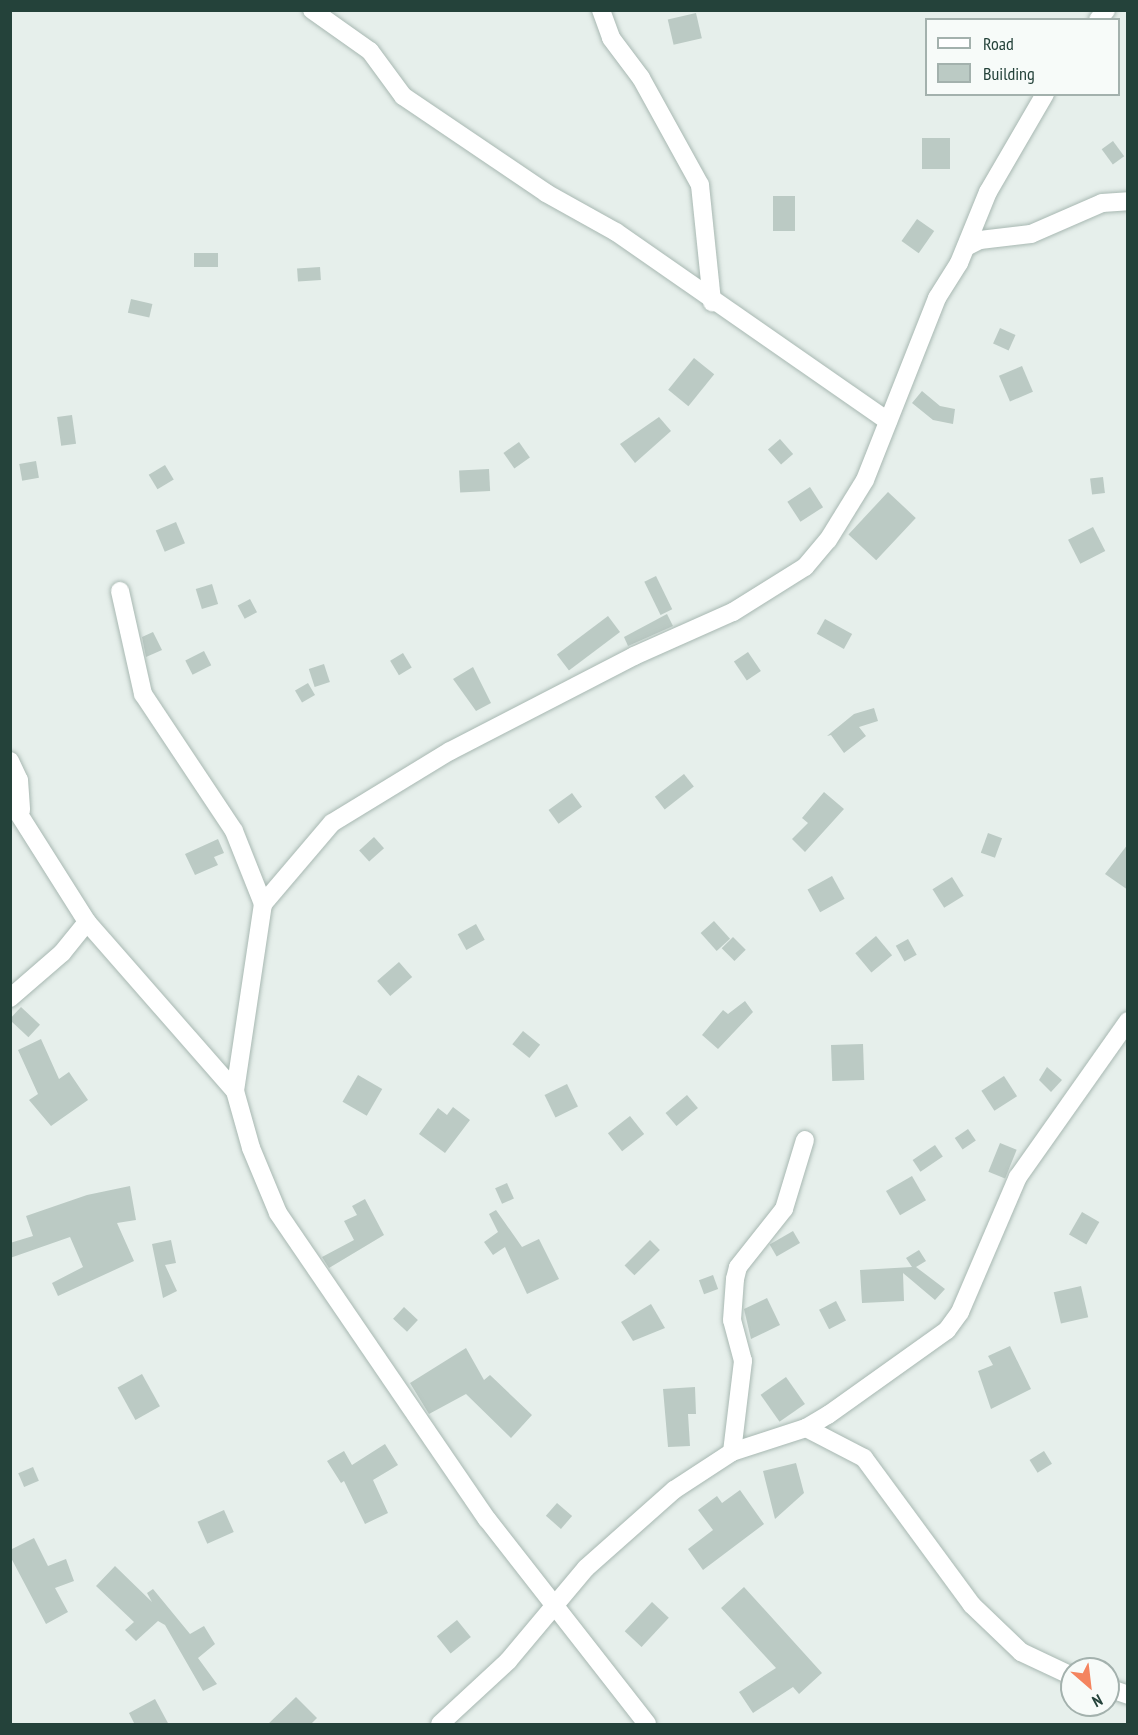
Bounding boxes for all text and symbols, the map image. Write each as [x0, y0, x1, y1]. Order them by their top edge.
legend [925, 18, 1120, 96]
text: Road [983, 32, 1014, 55]
text: Building [983, 62, 1035, 85]
north arrow [1060, 1657, 1120, 1717]
text: N [1089, 1690, 1106, 1712]

